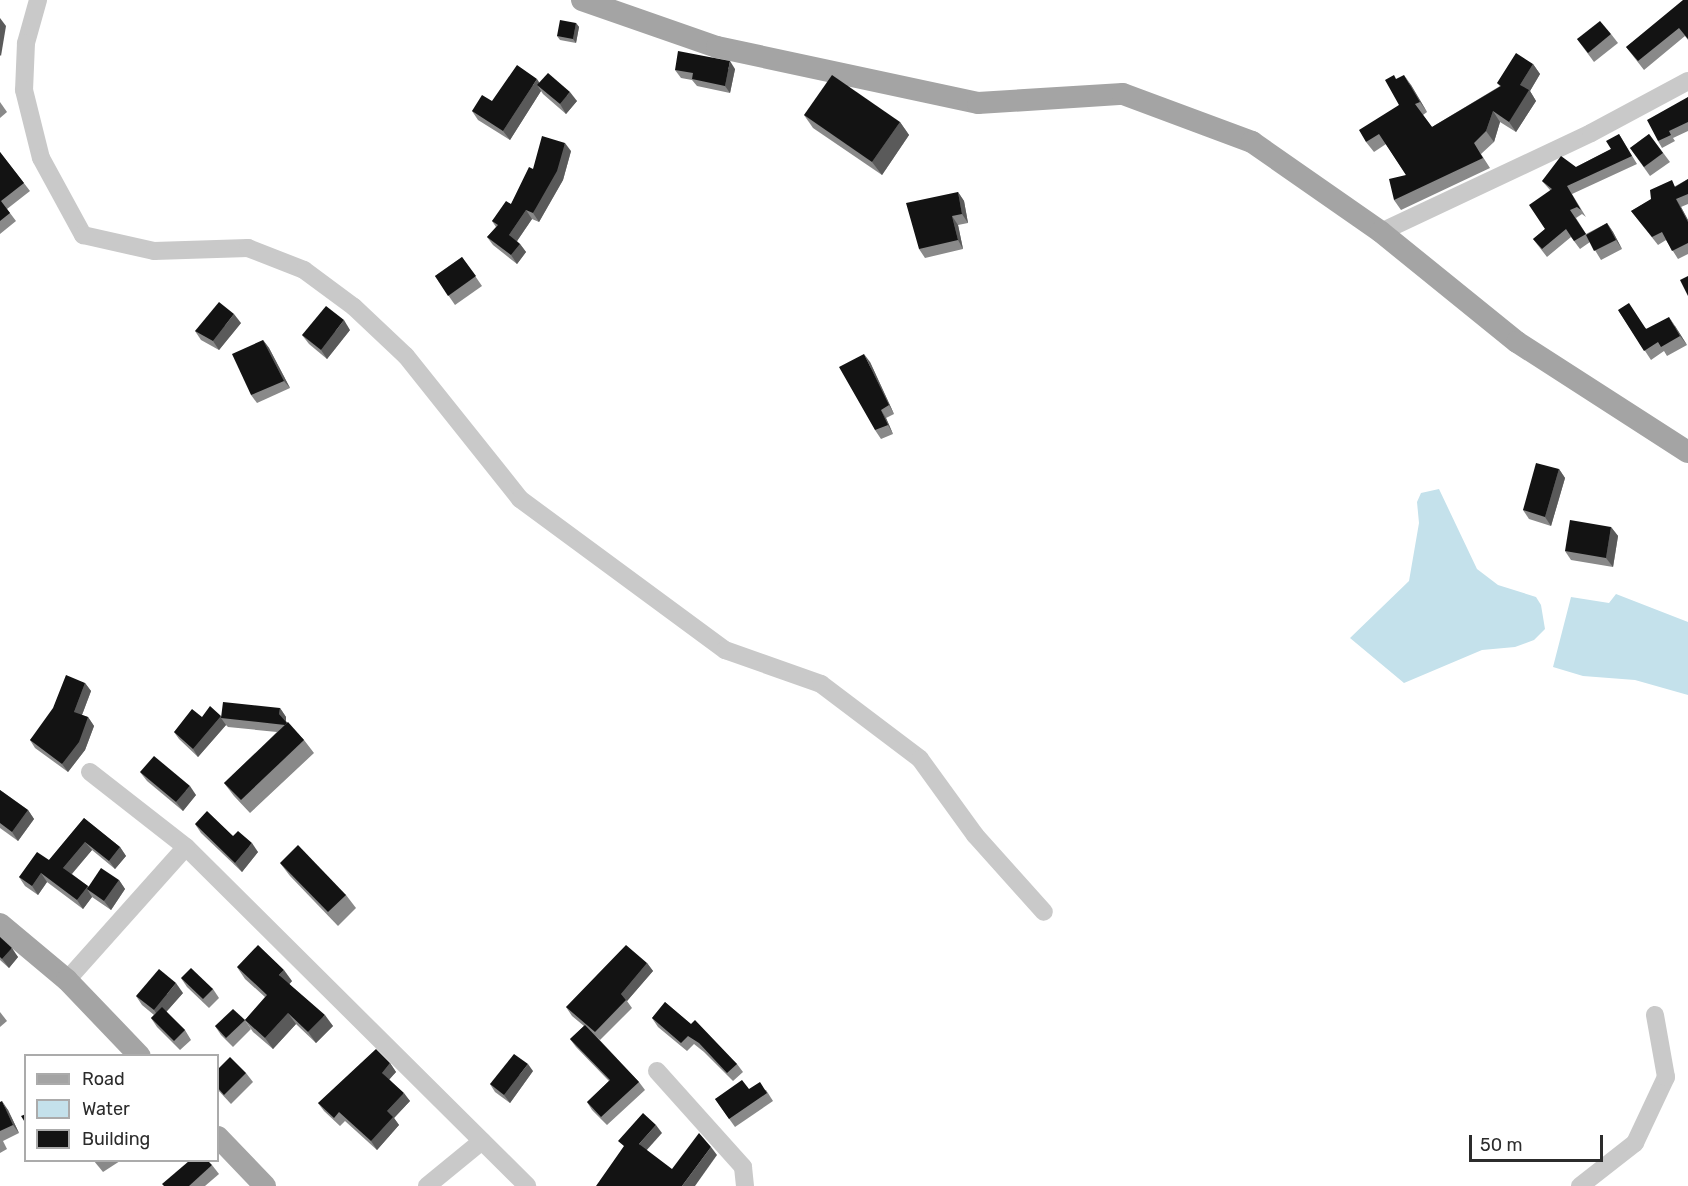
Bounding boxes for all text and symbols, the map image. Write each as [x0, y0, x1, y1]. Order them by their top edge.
legend [24, 1054, 219, 1162]
text: Road [82, 1068, 125, 1090]
text: Water [82, 1098, 130, 1120]
scale bar [1472, 1123, 1606, 1161]
text: Building [82, 1128, 150, 1150]
text: 50 m [1480, 1134, 1523, 1156]

